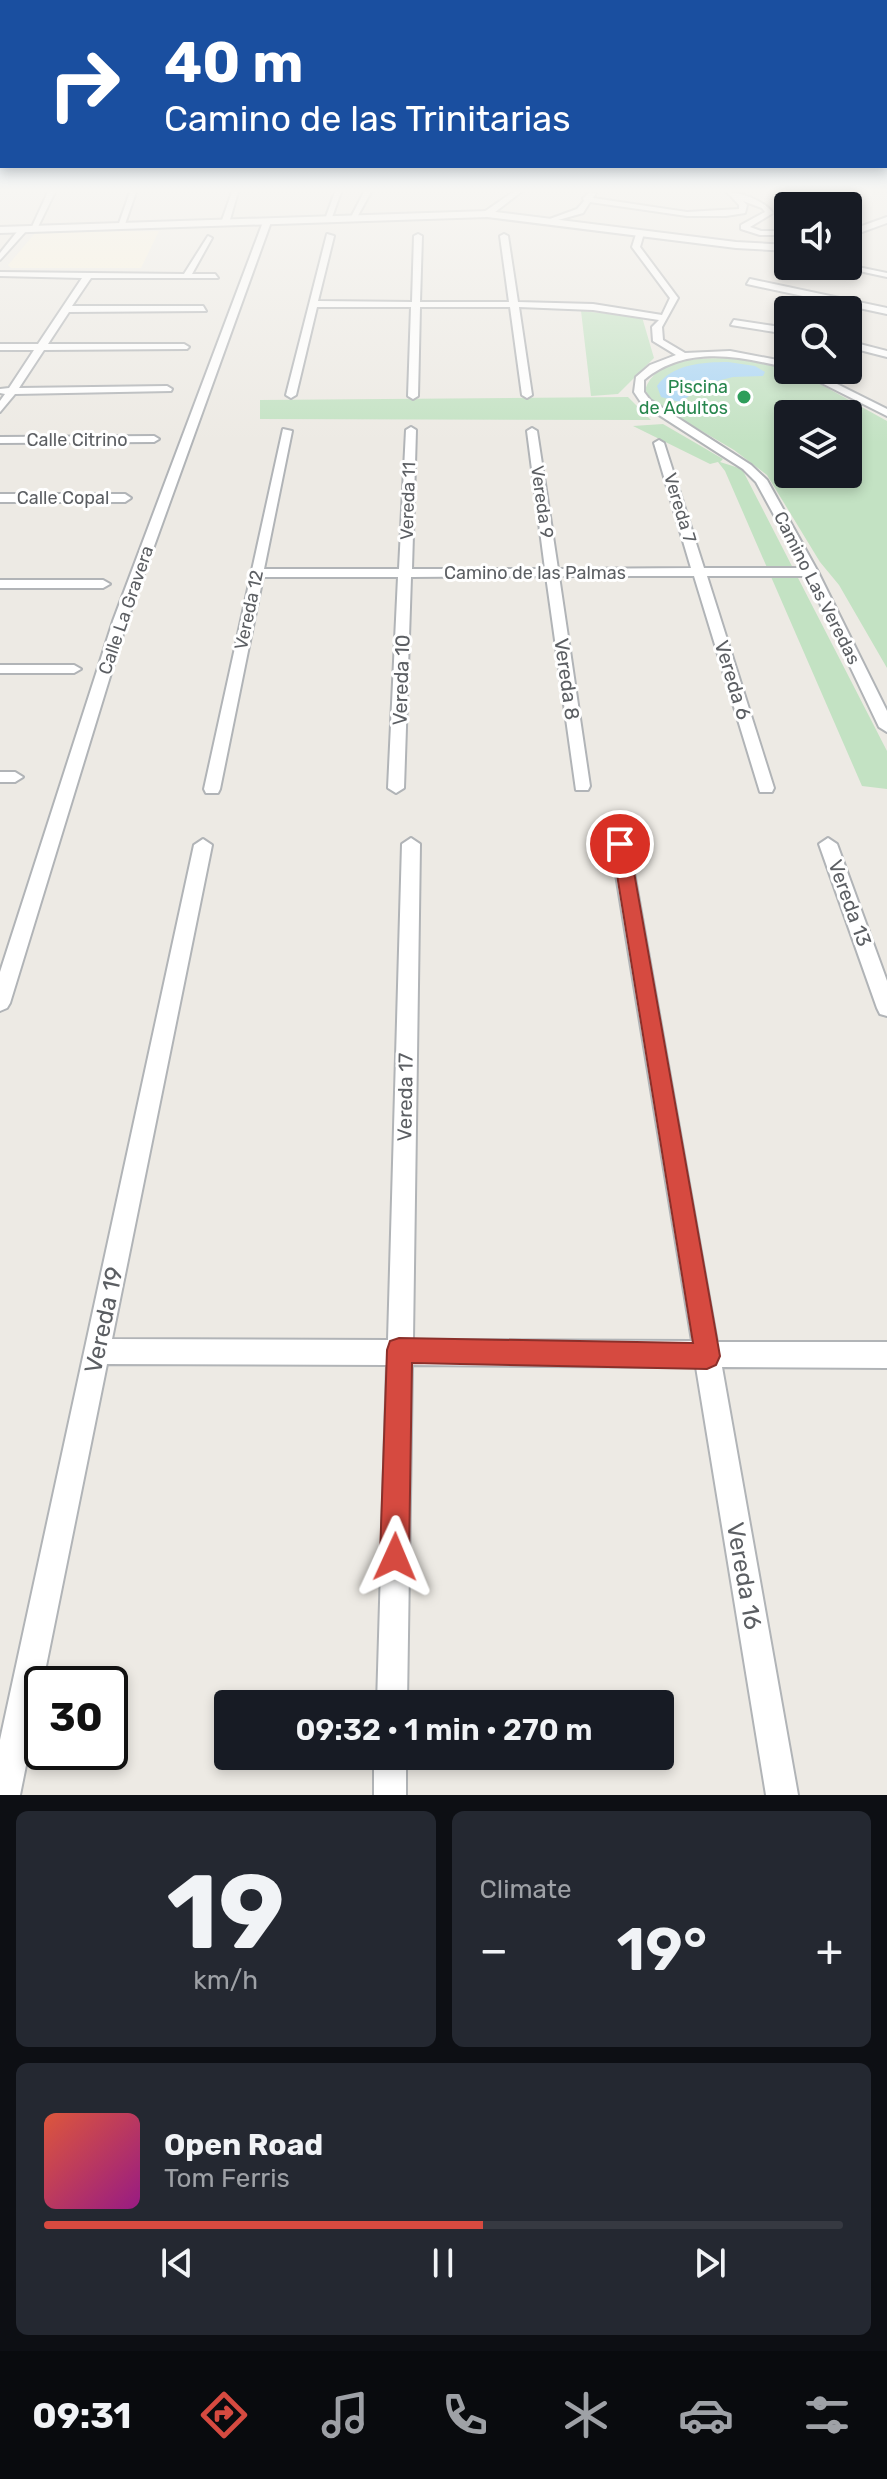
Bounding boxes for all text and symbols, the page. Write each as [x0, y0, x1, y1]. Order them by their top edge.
text: 40 m [164, 30, 304, 96]
icon: right [32, 32, 136, 136]
text: Camino de las Trinitarias [164, 97, 571, 140]
map controls [774, 192, 862, 488]
button: sound [774, 192, 862, 280]
button: search [774, 296, 862, 384]
place label: Piscina de Adultos [639, 376, 728, 419]
marker: Piscina de Adultos [735, 388, 753, 406]
button: layers [774, 400, 862, 488]
street label: Calle Citrino [27, 429, 127, 451]
street label: Vereda 11 [396, 462, 420, 540]
street label: Vereda 9 [526, 464, 558, 540]
street label: Vereda 7 [659, 470, 701, 546]
street label: Calle Copal [17, 487, 109, 509]
street label: Camino Las Veredas [769, 508, 865, 668]
street label: Calle La Gravera [94, 543, 158, 677]
street label: Camino de las Palmas [444, 562, 626, 584]
street label: Vereda 12 [230, 568, 268, 652]
street label: Vereda 10 [387, 634, 415, 726]
street label: Vereda 8 [549, 637, 585, 721]
street label: Vereda 6 [710, 637, 756, 723]
pin [586, 810, 654, 878]
icon: arrive [598, 822, 642, 866]
street label: Vereda 13 [823, 856, 877, 950]
street label: Vereda 17 [392, 1053, 418, 1141]
street label: Vereda 19 [79, 1264, 129, 1376]
position arrow [353, 1515, 437, 1599]
street label: Vereda 16 [721, 1520, 767, 1632]
speed limit sign: 30 [24, 1666, 128, 1770]
text: 09:32 · 1 min · 270 m [295, 1712, 593, 1748]
text: 19 [167, 1851, 285, 1974]
text: Climate [480, 1874, 572, 1905]
text: 19° [616, 1914, 707, 1985]
text: − [480, 1924, 508, 1976]
text: + [816, 1924, 843, 1976]
text: km/h [193, 1965, 258, 1996]
text: Open Road [164, 2127, 323, 2163]
text: Tom Ferris [164, 2163, 290, 2194]
icon: previous [155, 2241, 199, 2285]
icon: pause [421, 2241, 465, 2285]
icon: next [688, 2241, 732, 2285]
icon: directions [196, 2387, 252, 2443]
icon: music [317, 2387, 373, 2443]
icon: phone [437, 2387, 493, 2443]
icon: climate [558, 2387, 614, 2443]
icon: car [678, 2387, 734, 2443]
icon: filters [799, 2387, 855, 2443]
text: 09:31 [32, 2394, 131, 2437]

